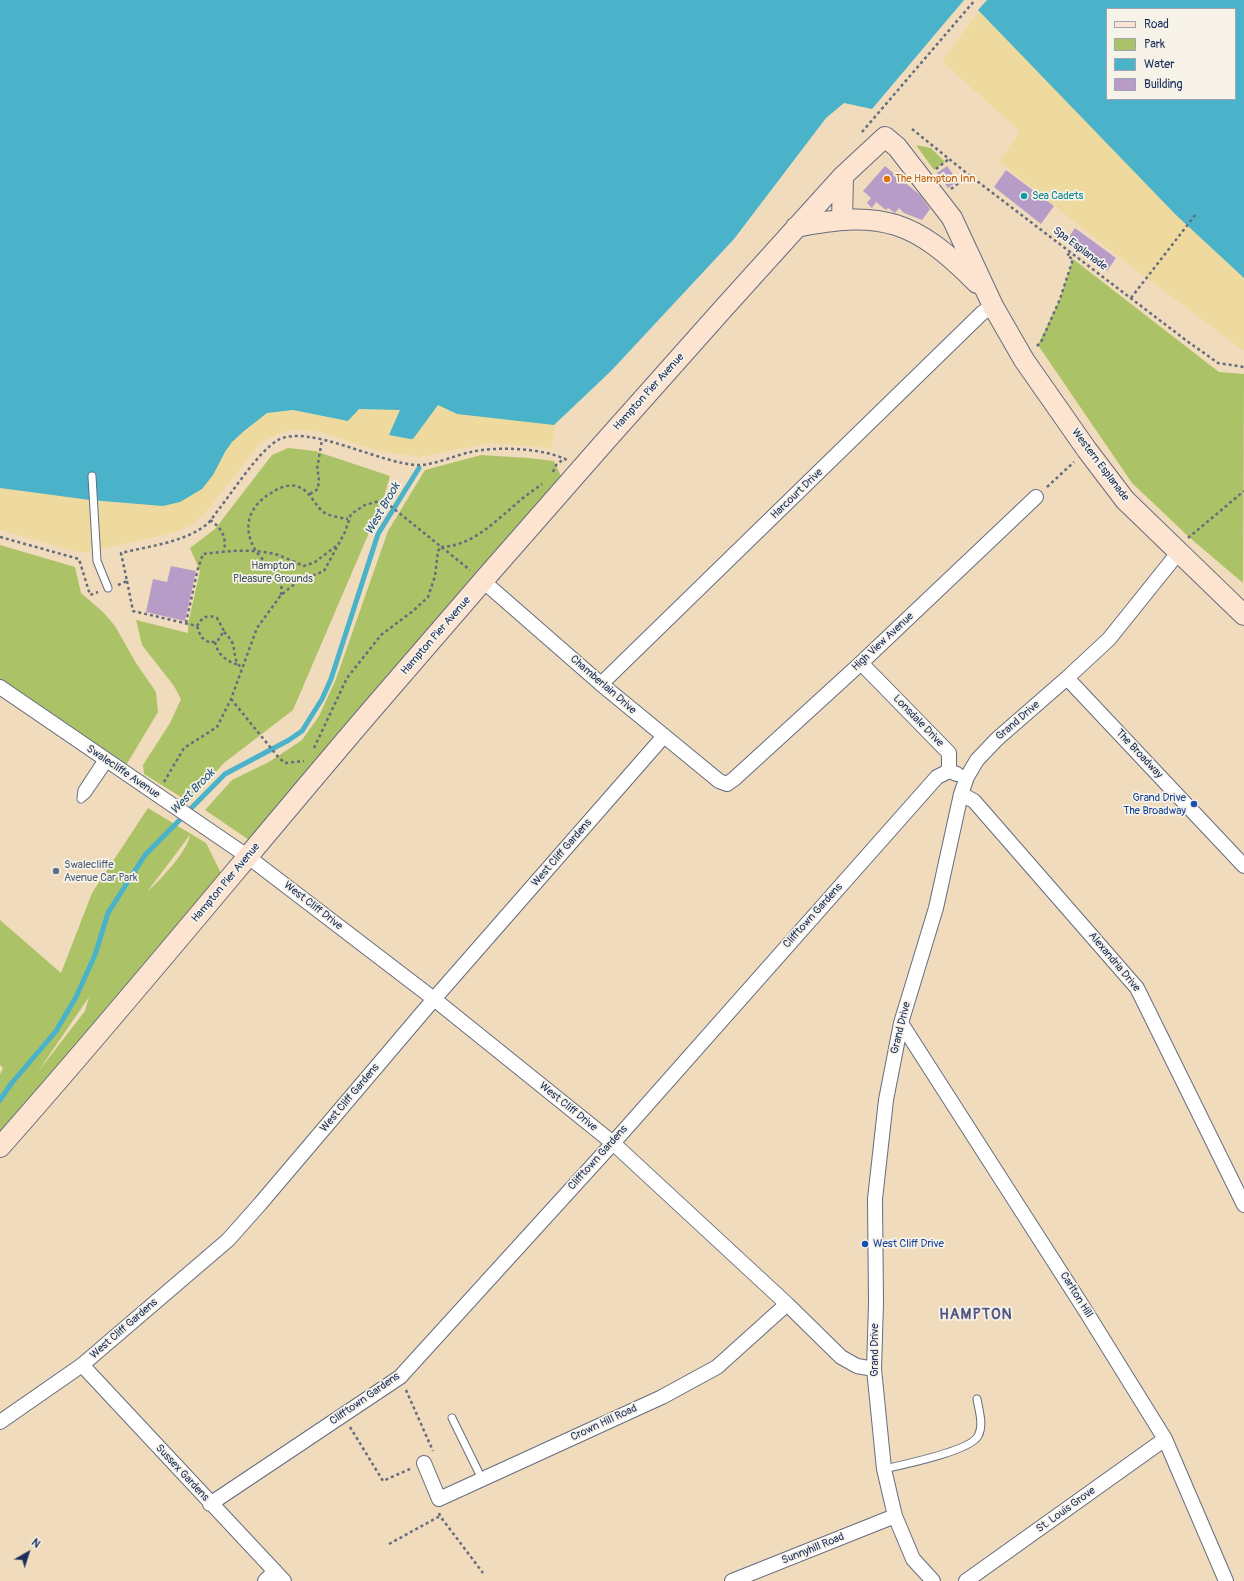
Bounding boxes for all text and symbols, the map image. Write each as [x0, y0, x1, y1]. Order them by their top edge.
legend [1106, 8, 1236, 100]
text: Road [1144, 17, 1169, 32]
text: Park [1144, 37, 1165, 52]
text: Water [1144, 57, 1175, 72]
text: Building [1144, 77, 1183, 92]
place label: The Hampton Inn [895, 172, 976, 186]
marker: The Hampton Inn [882, 174, 892, 184]
place label: Sea Cadets [1032, 189, 1084, 203]
marker: Sea Cadets [1019, 191, 1029, 201]
street label: Spa Esplanade [1050, 224, 1110, 274]
street label: Hampton Pier Avenue [611, 351, 687, 433]
street label: Western Esplanade [1068, 426, 1132, 504]
street label: Harcourt Drive [768, 466, 826, 522]
water label: West Brook [362, 480, 404, 538]
park label: Hampton Pleasure Grounds [233, 559, 313, 585]
street label: Hampton Pier Avenue [398, 594, 474, 678]
street label: High View Avenue [849, 610, 917, 674]
street label: Chamberlain Drive [567, 653, 639, 717]
street label: Lonsdale Drive [890, 692, 946, 750]
street label: Grand Drive [993, 698, 1043, 744]
street label: The Broadway [1113, 727, 1165, 781]
street label: Swalecliffe Avenue [84, 742, 162, 802]
water label: West Brook [168, 766, 218, 818]
place label: Grand Drive The Broadway [1123, 791, 1186, 817]
marker: Grand Drive The Broadway [1189, 799, 1199, 809]
street label: West Cliff Gardens [529, 817, 595, 889]
street label: Hampton Pier Avenue [189, 841, 263, 925]
place label: Swalecliffe Avenue Car Park [64, 858, 138, 884]
marker: Swalecliffe Avenue Car Park [51, 866, 61, 876]
street label: West Cliff Drive [281, 879, 345, 933]
street label: Clifftown Gardens [780, 881, 846, 951]
street label: Alexandria Drive [1085, 929, 1143, 995]
street label: Grand Drive [888, 1000, 914, 1056]
street label: West Cliff Gardens [318, 1061, 382, 1135]
street label: West Cliff Drive [536, 1080, 600, 1134]
street label: Clifftown Gardens [565, 1123, 631, 1193]
place label: West Cliff Drive [873, 1237, 944, 1251]
marker: West Cliff Drive [860, 1239, 870, 1249]
street label: Carlton Hill [1057, 1270, 1095, 1320]
street label: West Cliff Gardens [88, 1296, 160, 1362]
district label: HAMPTON [939, 1306, 1013, 1324]
street label: Grand Drive [868, 1323, 882, 1377]
street label: Clifftown Gardens [327, 1370, 403, 1428]
street label: Crown Hill Road [569, 1402, 639, 1444]
street label: Sussex Gardens [152, 1442, 212, 1504]
street label: St. Louis Grove [1034, 1484, 1098, 1536]
street label: Sunnyhill Road [780, 1530, 846, 1568]
north arrow [8, 1533, 48, 1573]
text: N [29, 1536, 43, 1551]

